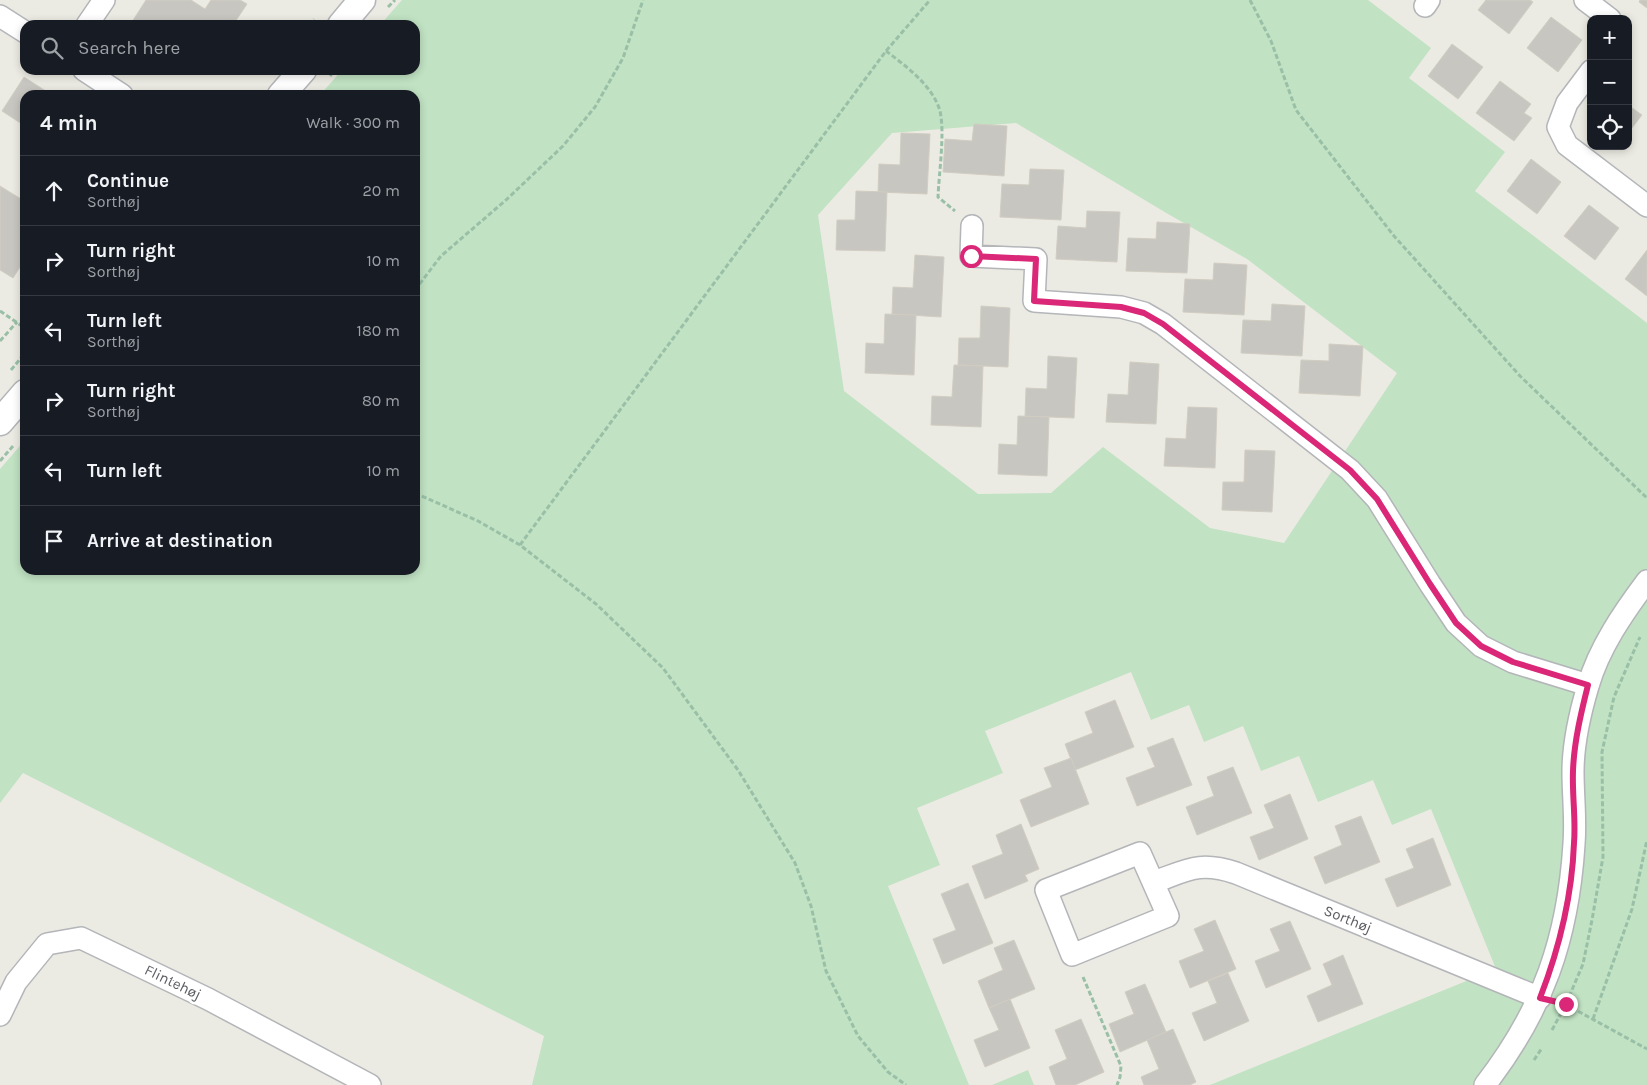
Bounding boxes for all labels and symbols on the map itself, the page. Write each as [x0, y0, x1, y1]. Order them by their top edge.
route start [960, 245, 983, 268]
street label: Sorthøj [1321, 901, 1375, 937]
street label: Flintehøj [142, 961, 204, 1003]
route end [1555, 993, 1578, 1016]

